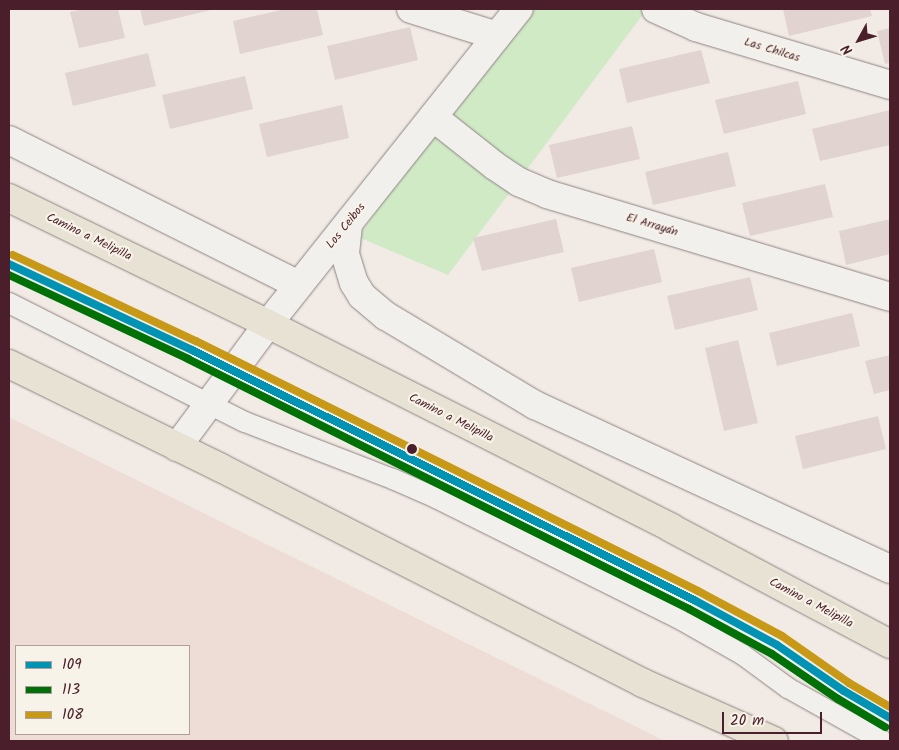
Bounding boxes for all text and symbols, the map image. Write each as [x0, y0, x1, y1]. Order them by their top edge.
north arrow [834, 15, 884, 65]
street label: Las Chilcas [742, 35, 802, 65]
text: N [836, 39, 859, 60]
street label: Los Ceibos [323, 200, 369, 252]
street label: Camino a Melipilla [44, 210, 134, 264]
street label: El Arrayán [624, 210, 680, 240]
street label: Camino a Melipilla [406, 390, 496, 446]
unlabelled marker [407, 444, 417, 454]
street label: Camino a Melipilla [767, 575, 855, 631]
legend [15, 645, 190, 735]
text: 109 [62, 653, 82, 677]
text: 113 [62, 678, 80, 702]
scale bar [724, 702, 824, 734]
text: 108 [62, 703, 83, 727]
text: 20 m [730, 709, 764, 733]

